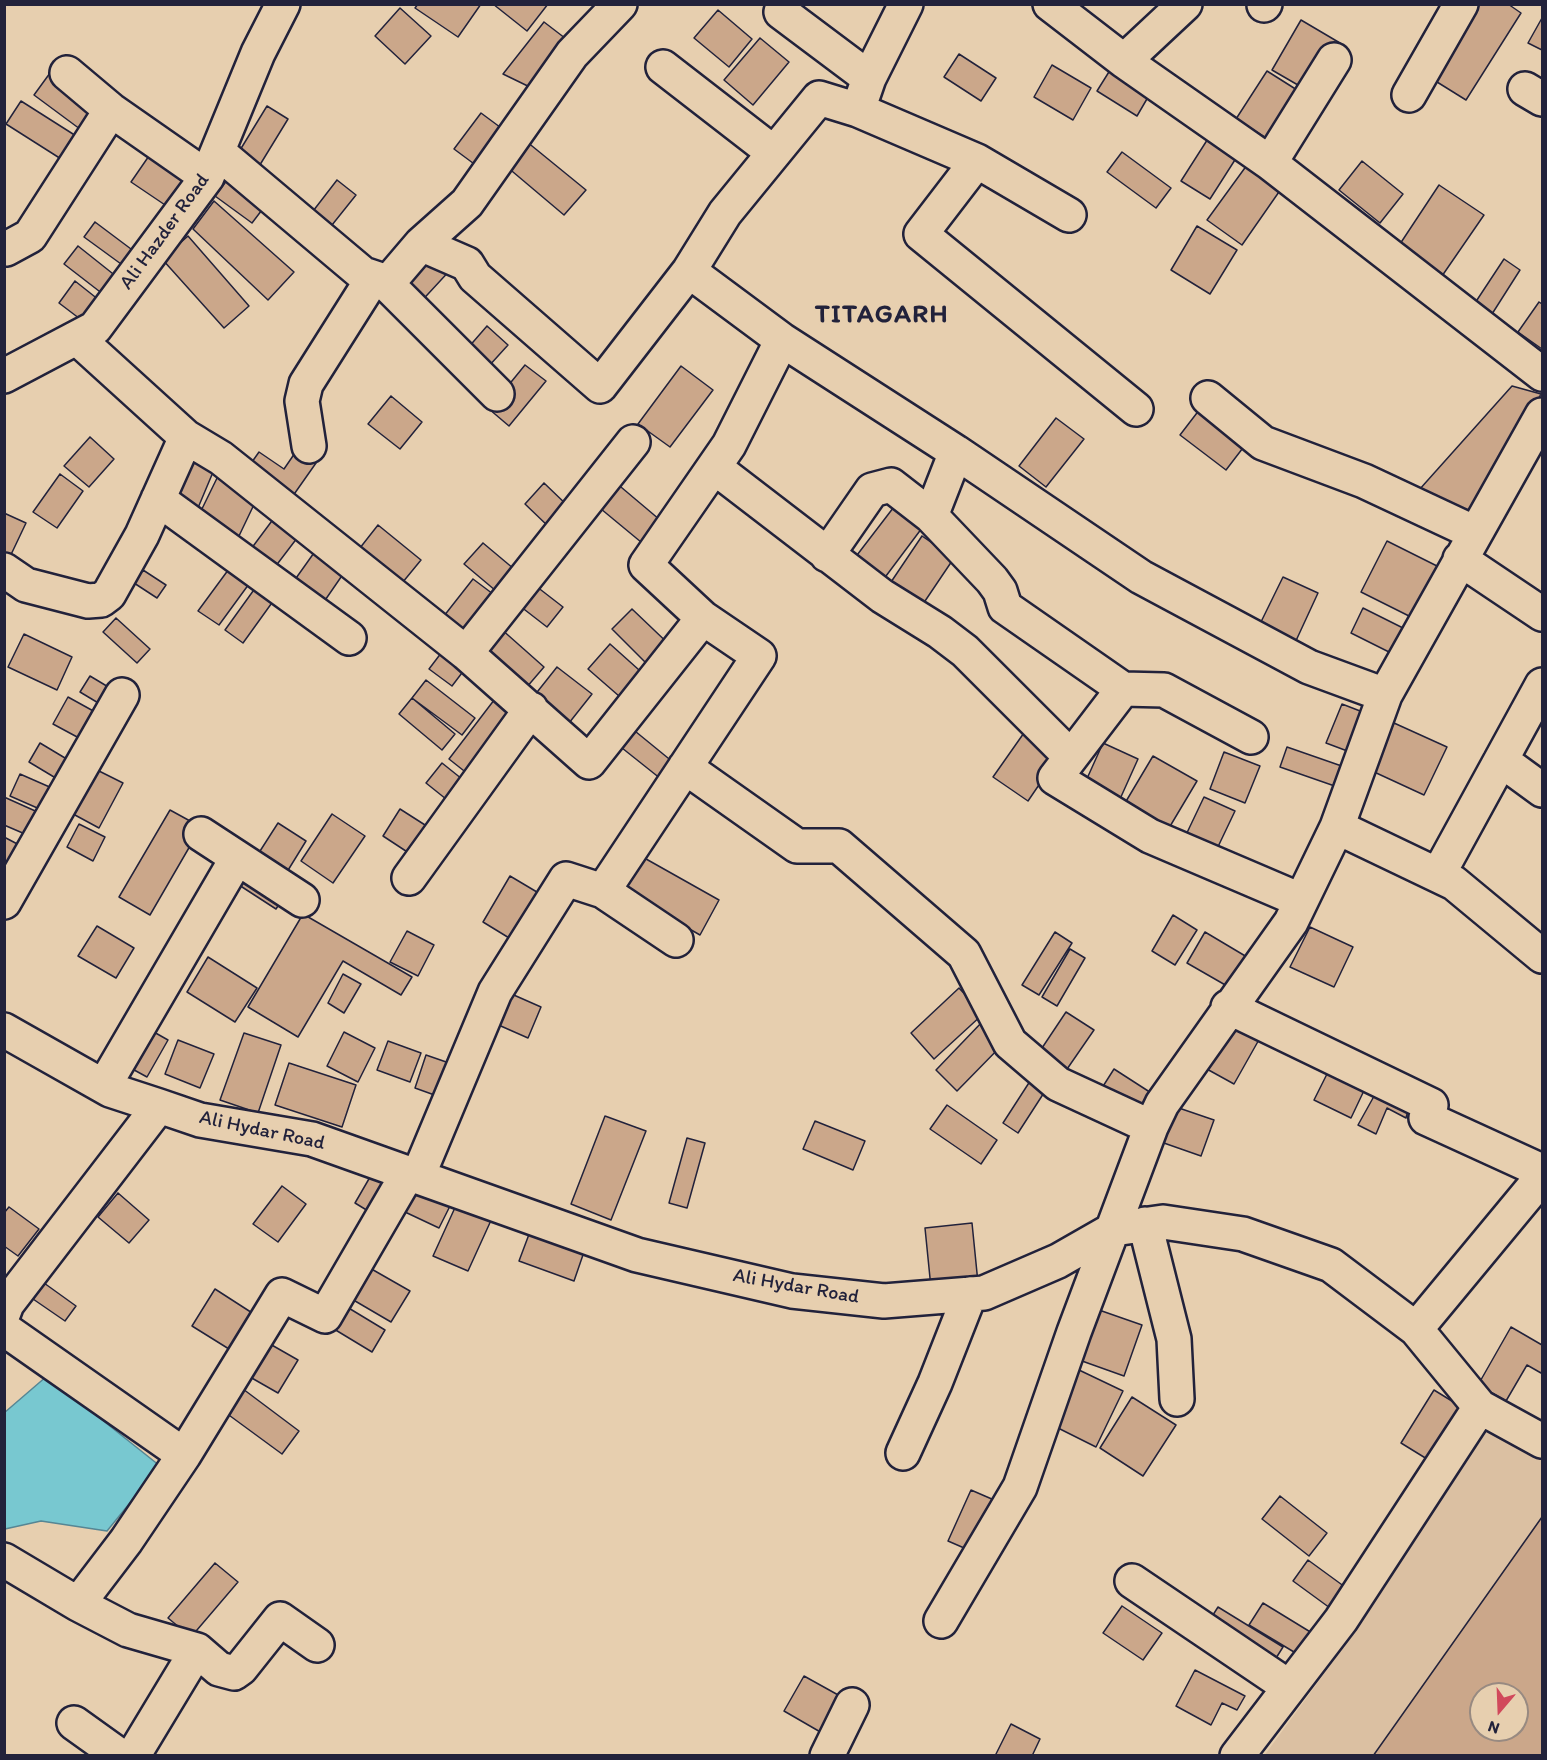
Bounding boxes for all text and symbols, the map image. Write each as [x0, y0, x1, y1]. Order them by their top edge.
street label: Ali Hazder Road [115, 169, 215, 295]
district label: TITAGARH [814, 299, 950, 331]
street label: Ali Hydar Road [197, 1106, 327, 1156]
street label: Ali Hydar Road [731, 1264, 861, 1310]
north arrow [1469, 1682, 1529, 1742]
text: N [1485, 1717, 1502, 1738]

